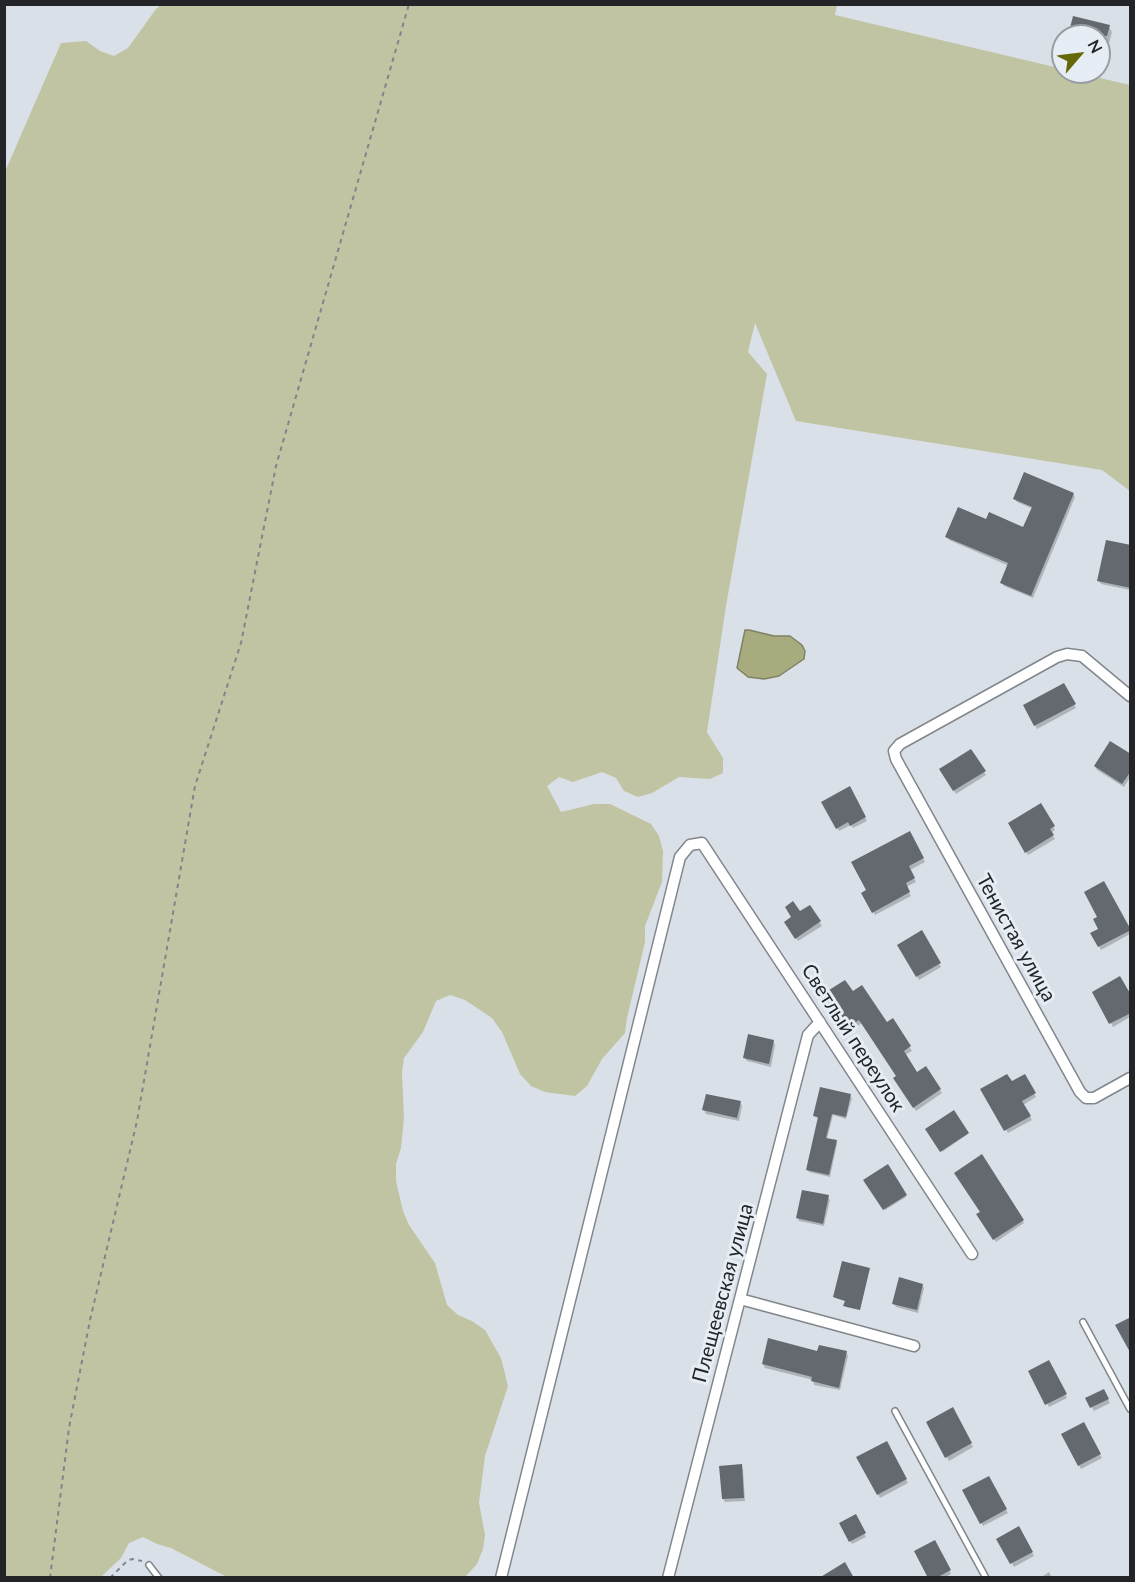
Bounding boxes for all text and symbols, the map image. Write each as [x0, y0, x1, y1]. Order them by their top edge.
north arrow [1051, 24, 1111, 84]
text: N [1084, 36, 1107, 56]
street label: Тенистая улица [971, 870, 1061, 1006]
street label: Светлый переулок [796, 960, 910, 1116]
street label: Плещеевская улица [688, 1201, 758, 1385]

